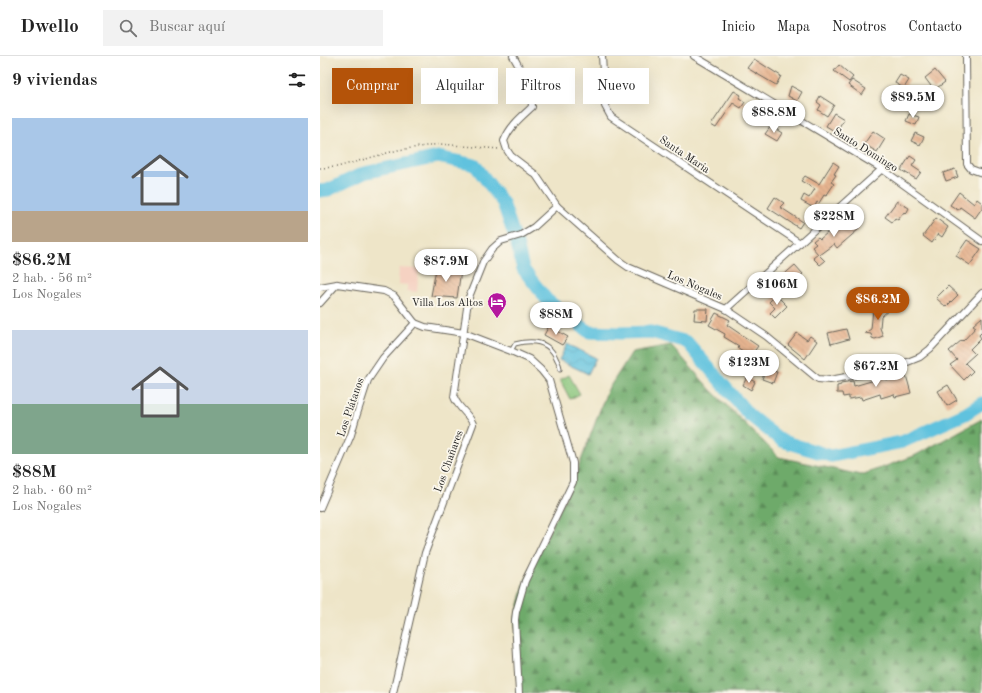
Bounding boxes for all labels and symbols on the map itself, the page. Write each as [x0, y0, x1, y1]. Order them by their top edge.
pin: $89.5M [880, 85, 946, 119]
pin: $88.8M [741, 100, 807, 134]
street label: Santo Domingo [831, 126, 899, 174]
street label: Santa Maria [657, 134, 712, 176]
pin: $228M [806, 204, 862, 238]
pin: $87.9M [413, 249, 479, 283]
street label: Los Nogales [665, 270, 724, 303]
pin: $106M [749, 272, 805, 306]
pin: $86.2M [845, 287, 911, 321]
hotel icon: Villa Los Altos [486, 291, 508, 319]
place label: Villa Los Altos [411, 298, 483, 309]
pin: $88M [532, 302, 580, 336]
pin: $123M [721, 350, 777, 384]
pin: $67.2M [843, 354, 909, 388]
street label: Los Plátanos [336, 376, 367, 439]
street label: Los Chañares [433, 429, 466, 494]

